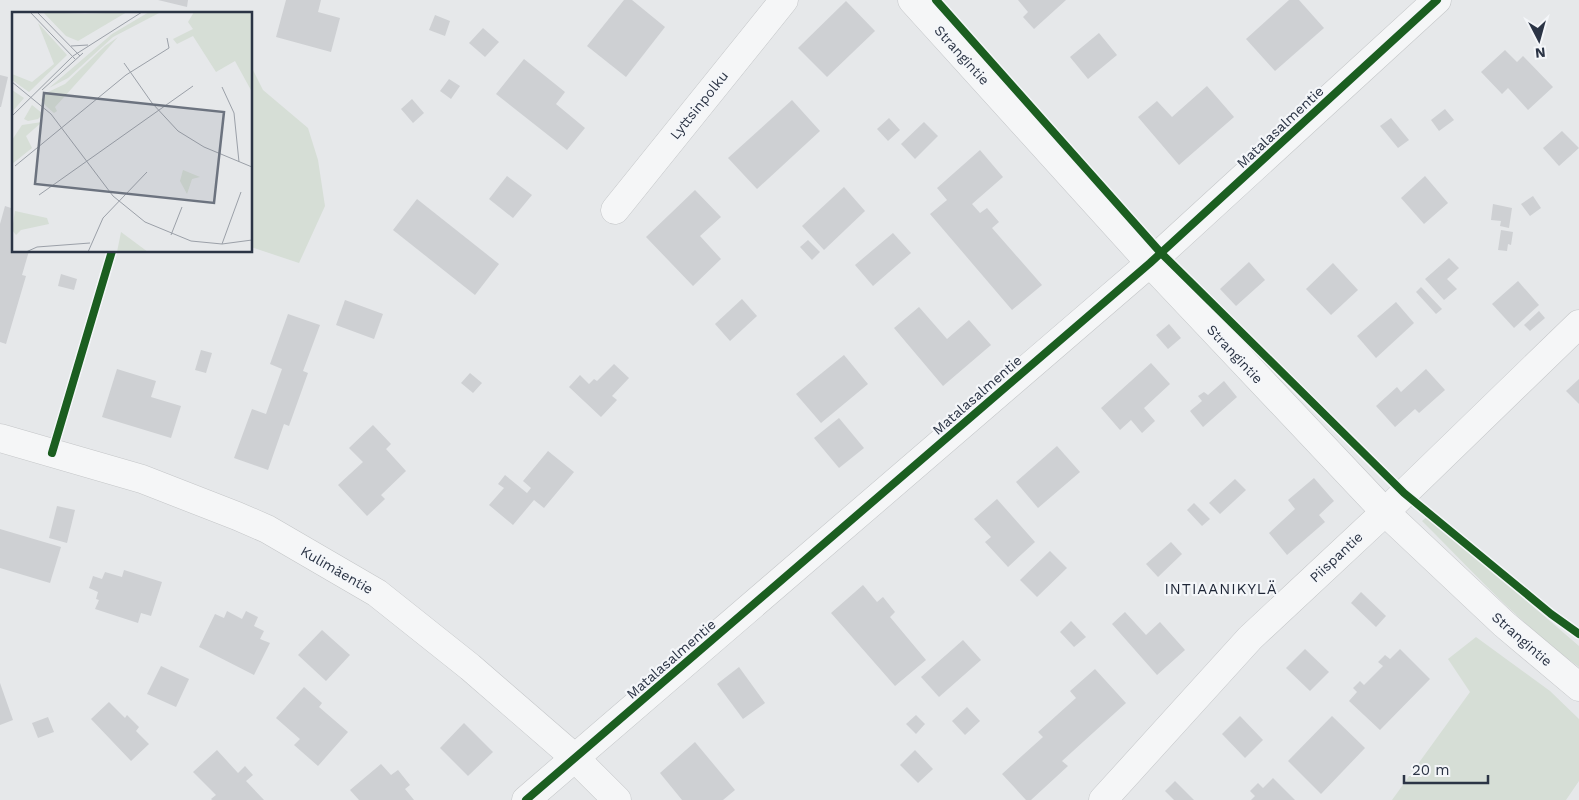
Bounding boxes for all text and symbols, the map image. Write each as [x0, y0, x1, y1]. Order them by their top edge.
inset map [12, 12, 252, 252]
north arrow [1514, 15, 1564, 65]
street label: Strangintie [931, 22, 993, 88]
text: N [1534, 44, 1546, 61]
street label: Lyttsinpolku [667, 68, 731, 142]
street label: Matalasalmentie [1233, 83, 1327, 171]
street label: Strangintie [1204, 321, 1266, 387]
street label: Matalasalmentie [929, 352, 1025, 438]
street label: Piispantie [1306, 529, 1366, 585]
street label: Kulimäentie [298, 543, 376, 597]
district label: INTIAANIKYLÄ [1164, 580, 1278, 598]
street label: Strangintie [1489, 609, 1555, 669]
street label: Matalasalmentie [623, 616, 719, 702]
scale bar [1404, 752, 1488, 784]
text: 20 m [1412, 761, 1450, 779]

